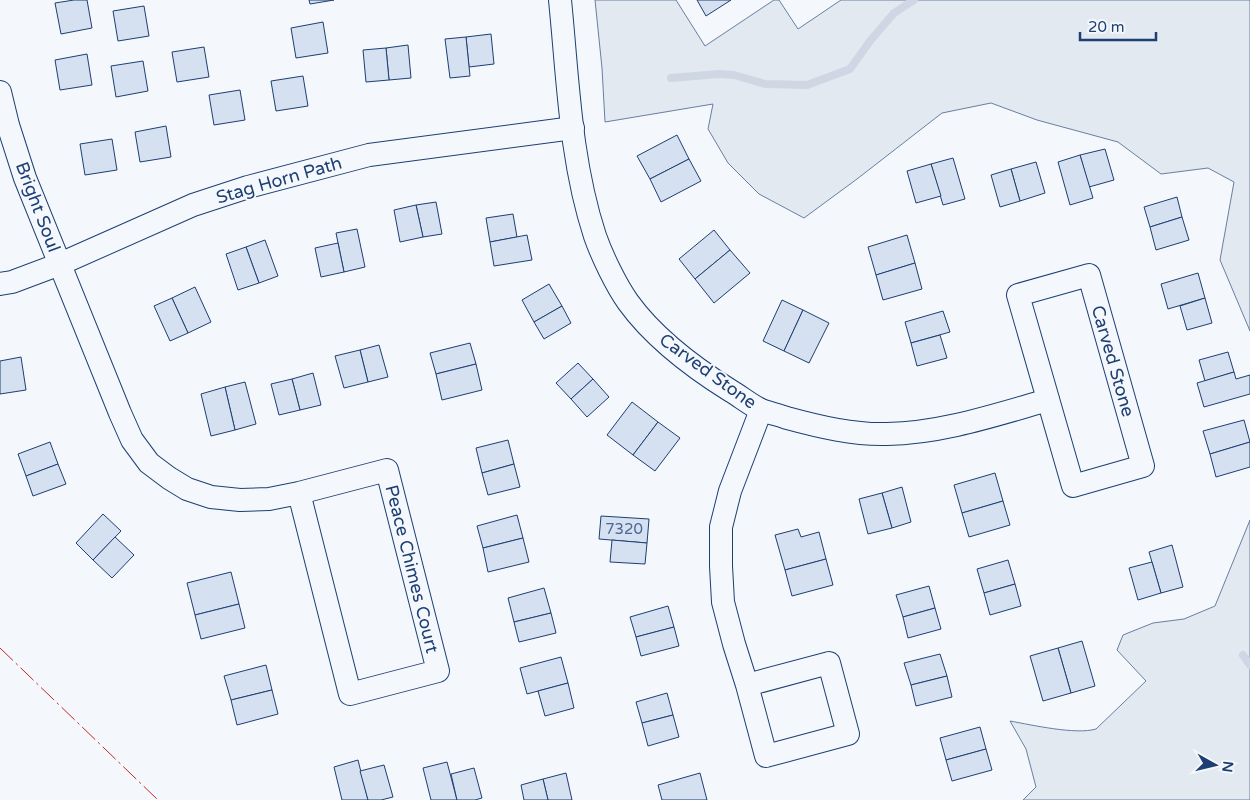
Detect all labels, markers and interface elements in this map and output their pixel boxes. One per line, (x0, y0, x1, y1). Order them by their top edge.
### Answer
scale bar (1080, 10, 1156, 42)
text: 20 m (1088, 18, 1125, 36)
street label: Stag Horn Path (214, 152, 344, 208)
street label: Bright Soul (11, 159, 65, 255)
street label: Carved Stone (1087, 303, 1139, 419)
street label: Carved Stone (655, 328, 761, 414)
street label: Peace Chimes Court (380, 483, 444, 655)
house number: 7320 (605, 520, 643, 538)
north arrow (1190, 740, 1240, 790)
text: N (1218, 760, 1237, 773)

